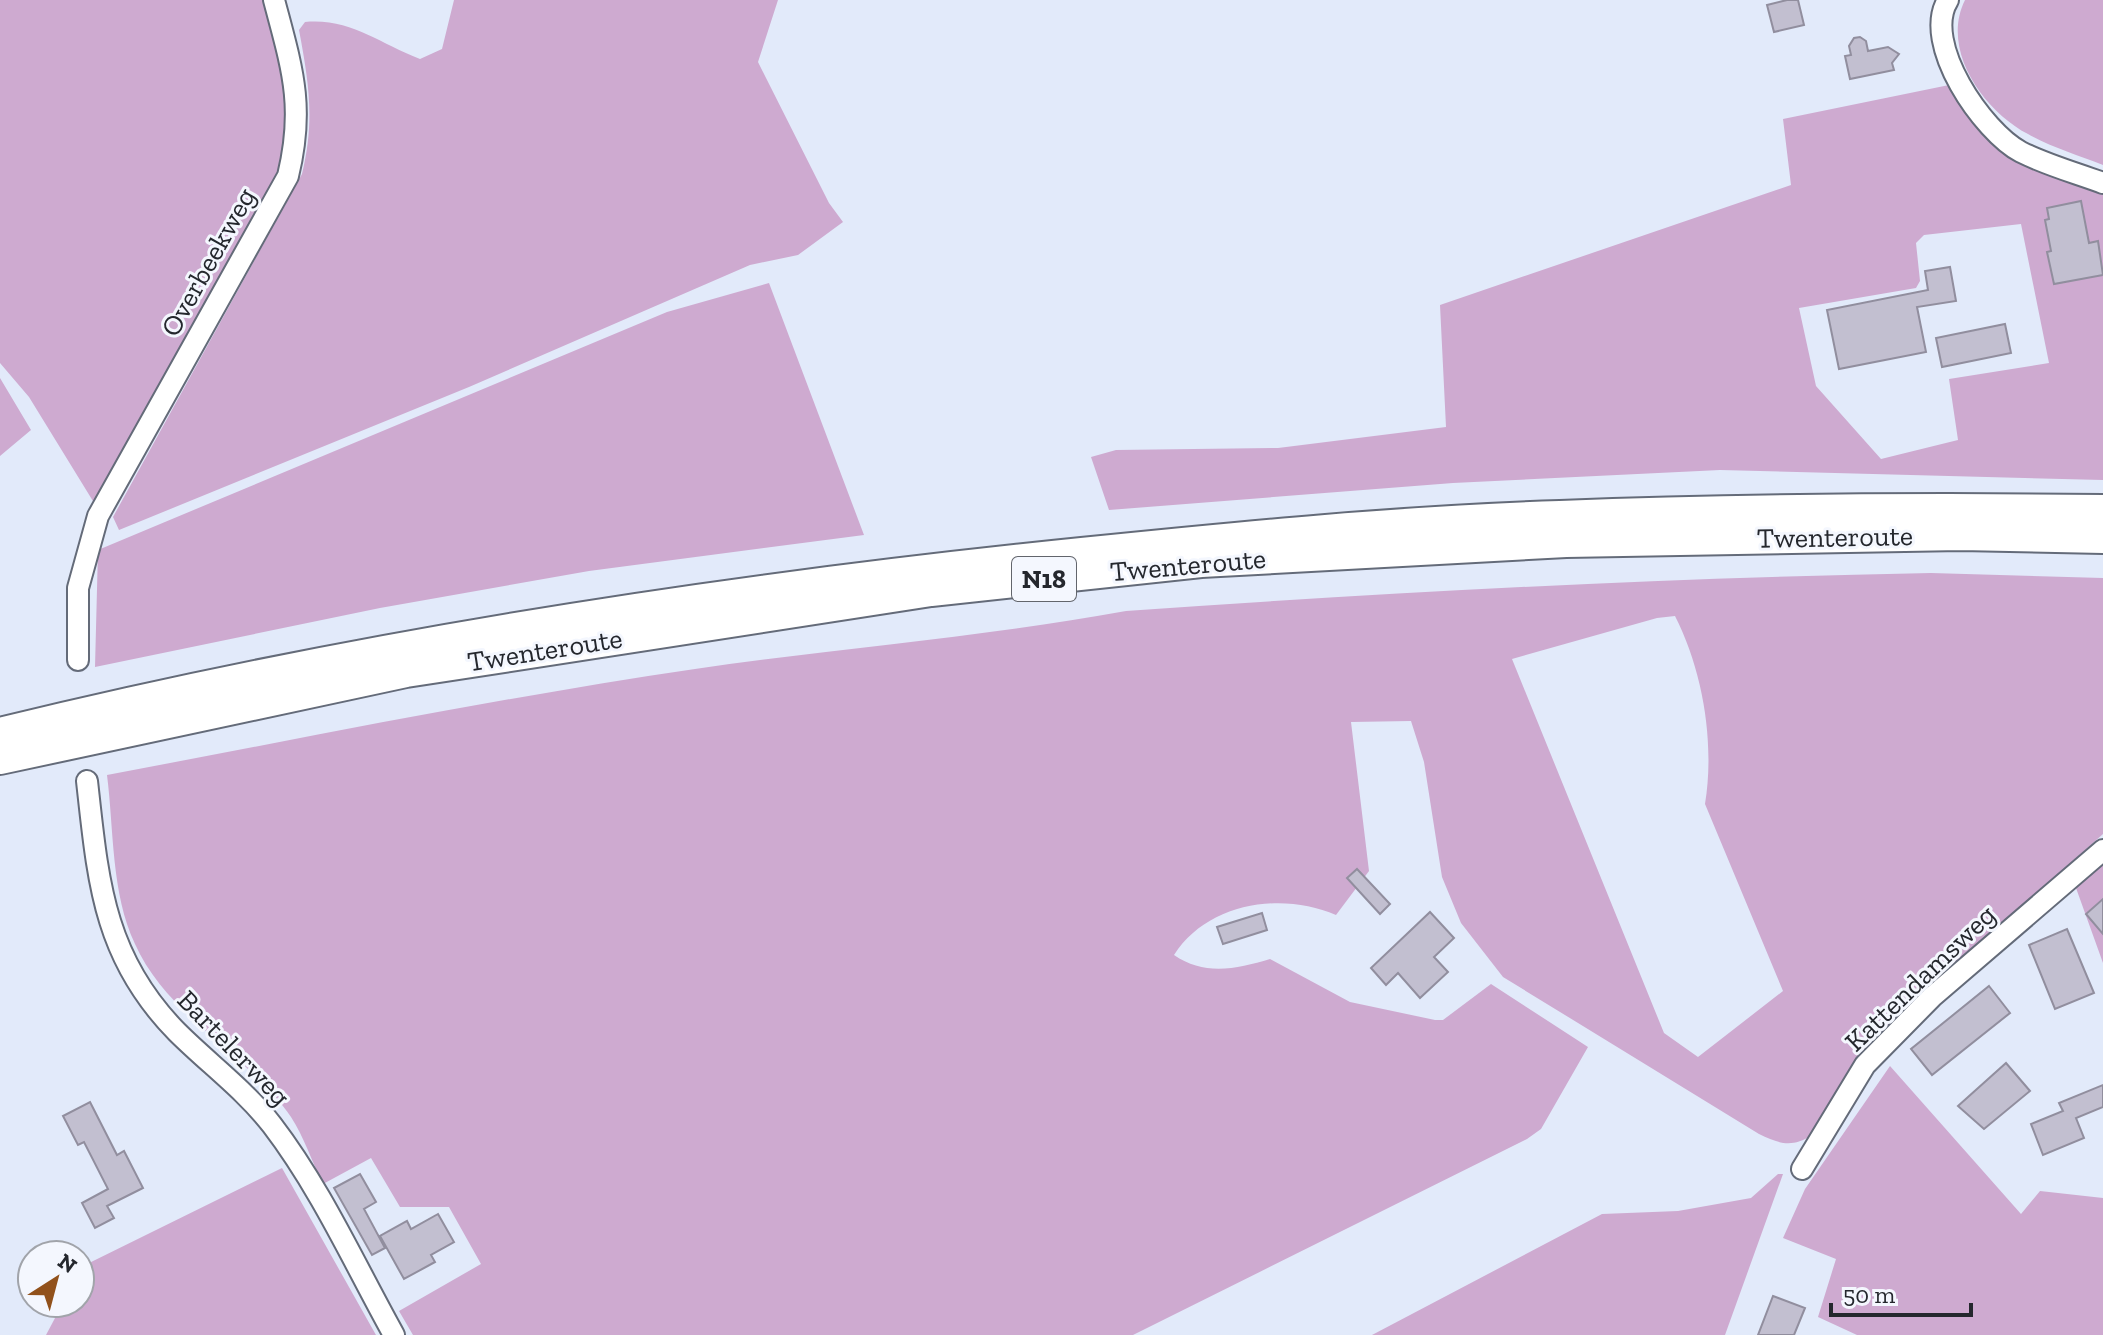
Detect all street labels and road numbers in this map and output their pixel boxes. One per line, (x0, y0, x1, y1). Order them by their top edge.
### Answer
street label: Overbeekweg (154, 182, 262, 342)
street label: Twenteroute (1757, 519, 1913, 555)
street label: Twenteroute (1109, 542, 1267, 588)
road number: N18 (1012, 557, 1076, 601)
street label: Twenteroute (465, 621, 625, 679)
street label: Kattendamsweg (1838, 898, 2002, 1058)
street label: Bartelerweg (171, 983, 297, 1113)

